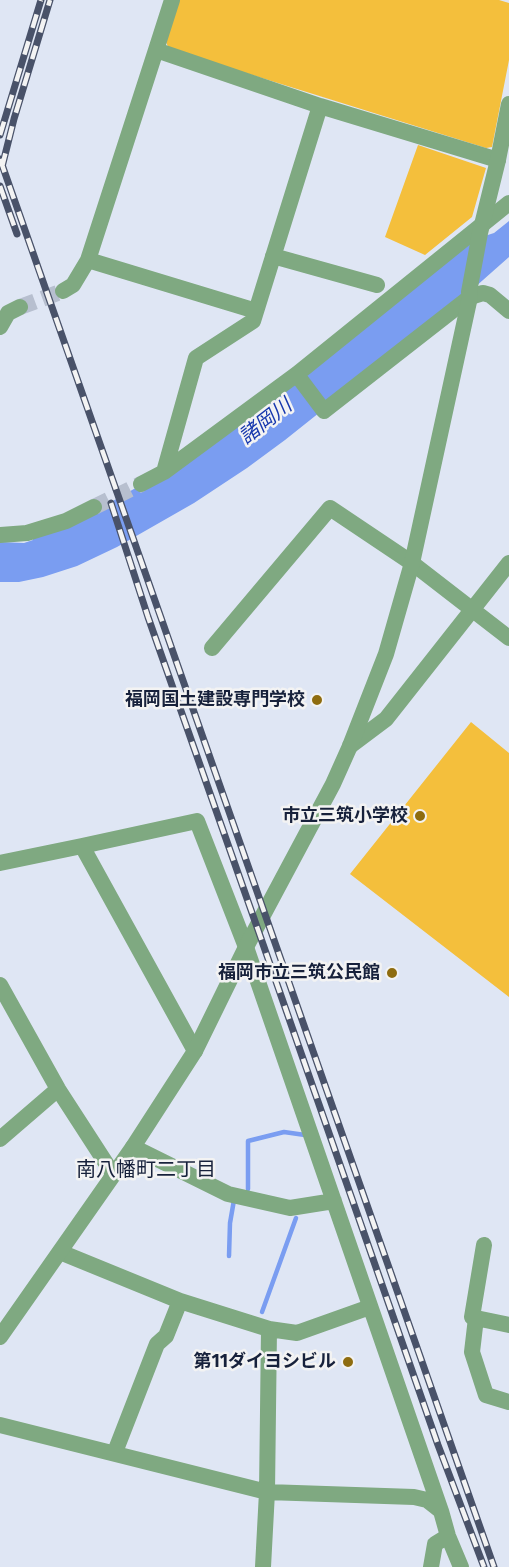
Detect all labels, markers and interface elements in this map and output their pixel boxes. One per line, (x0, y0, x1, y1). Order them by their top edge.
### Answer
water label: 諸岡川 (235, 394, 297, 450)
place label: 福岡国土建設専門学校 (125, 689, 305, 711)
marker: 福岡国土建設専門学校 (310, 693, 324, 707)
place label: 市立三筑小学校 (282, 805, 408, 827)
marker: 市立三筑小学校 (413, 809, 427, 823)
place label: 福岡市立三筑公民館 (218, 962, 380, 984)
marker: 福岡市立三筑公民館 (385, 966, 399, 980)
district label: 南八幡町二丁目 (76, 1158, 216, 1182)
place label: 第11ダイヨシビル (194, 1351, 336, 1373)
marker: 第11ダイヨシビル (341, 1355, 355, 1369)

